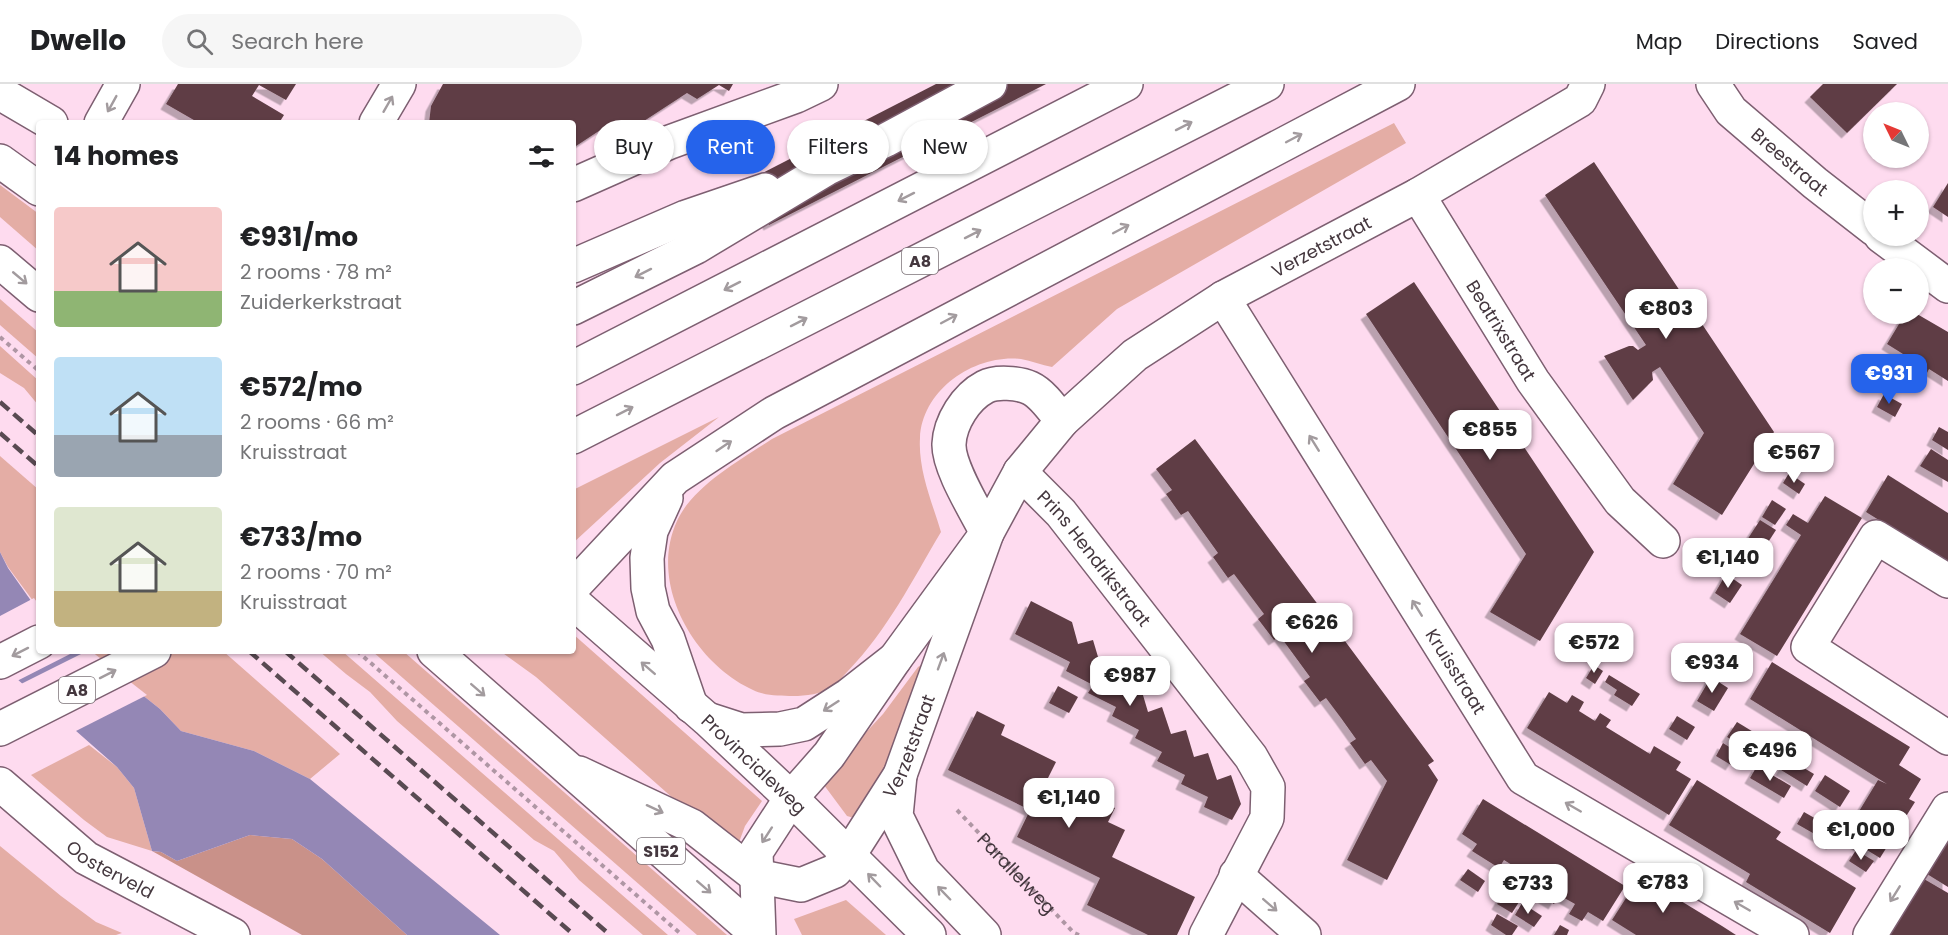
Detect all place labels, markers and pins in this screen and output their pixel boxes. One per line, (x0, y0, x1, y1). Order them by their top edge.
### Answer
pin: €803 (1630, 289, 1702, 340)
pin: €931 (1853, 354, 1925, 405)
pin: €855 (1454, 410, 1526, 461)
pin: €567 (1758, 433, 1830, 484)
pin: €1,140 (1679, 538, 1777, 589)
pin: €626 (1276, 603, 1348, 654)
pin: €572 (1558, 623, 1630, 674)
pin: €934 (1676, 643, 1748, 694)
pin: €987 (1094, 656, 1166, 707)
pin: €496 (1734, 731, 1806, 782)
pin: €1,140 (1020, 778, 1118, 829)
pin: €1,000 (1812, 810, 1910, 861)
pin: €783 (1627, 863, 1699, 914)
pin: €733 (1492, 864, 1564, 915)

